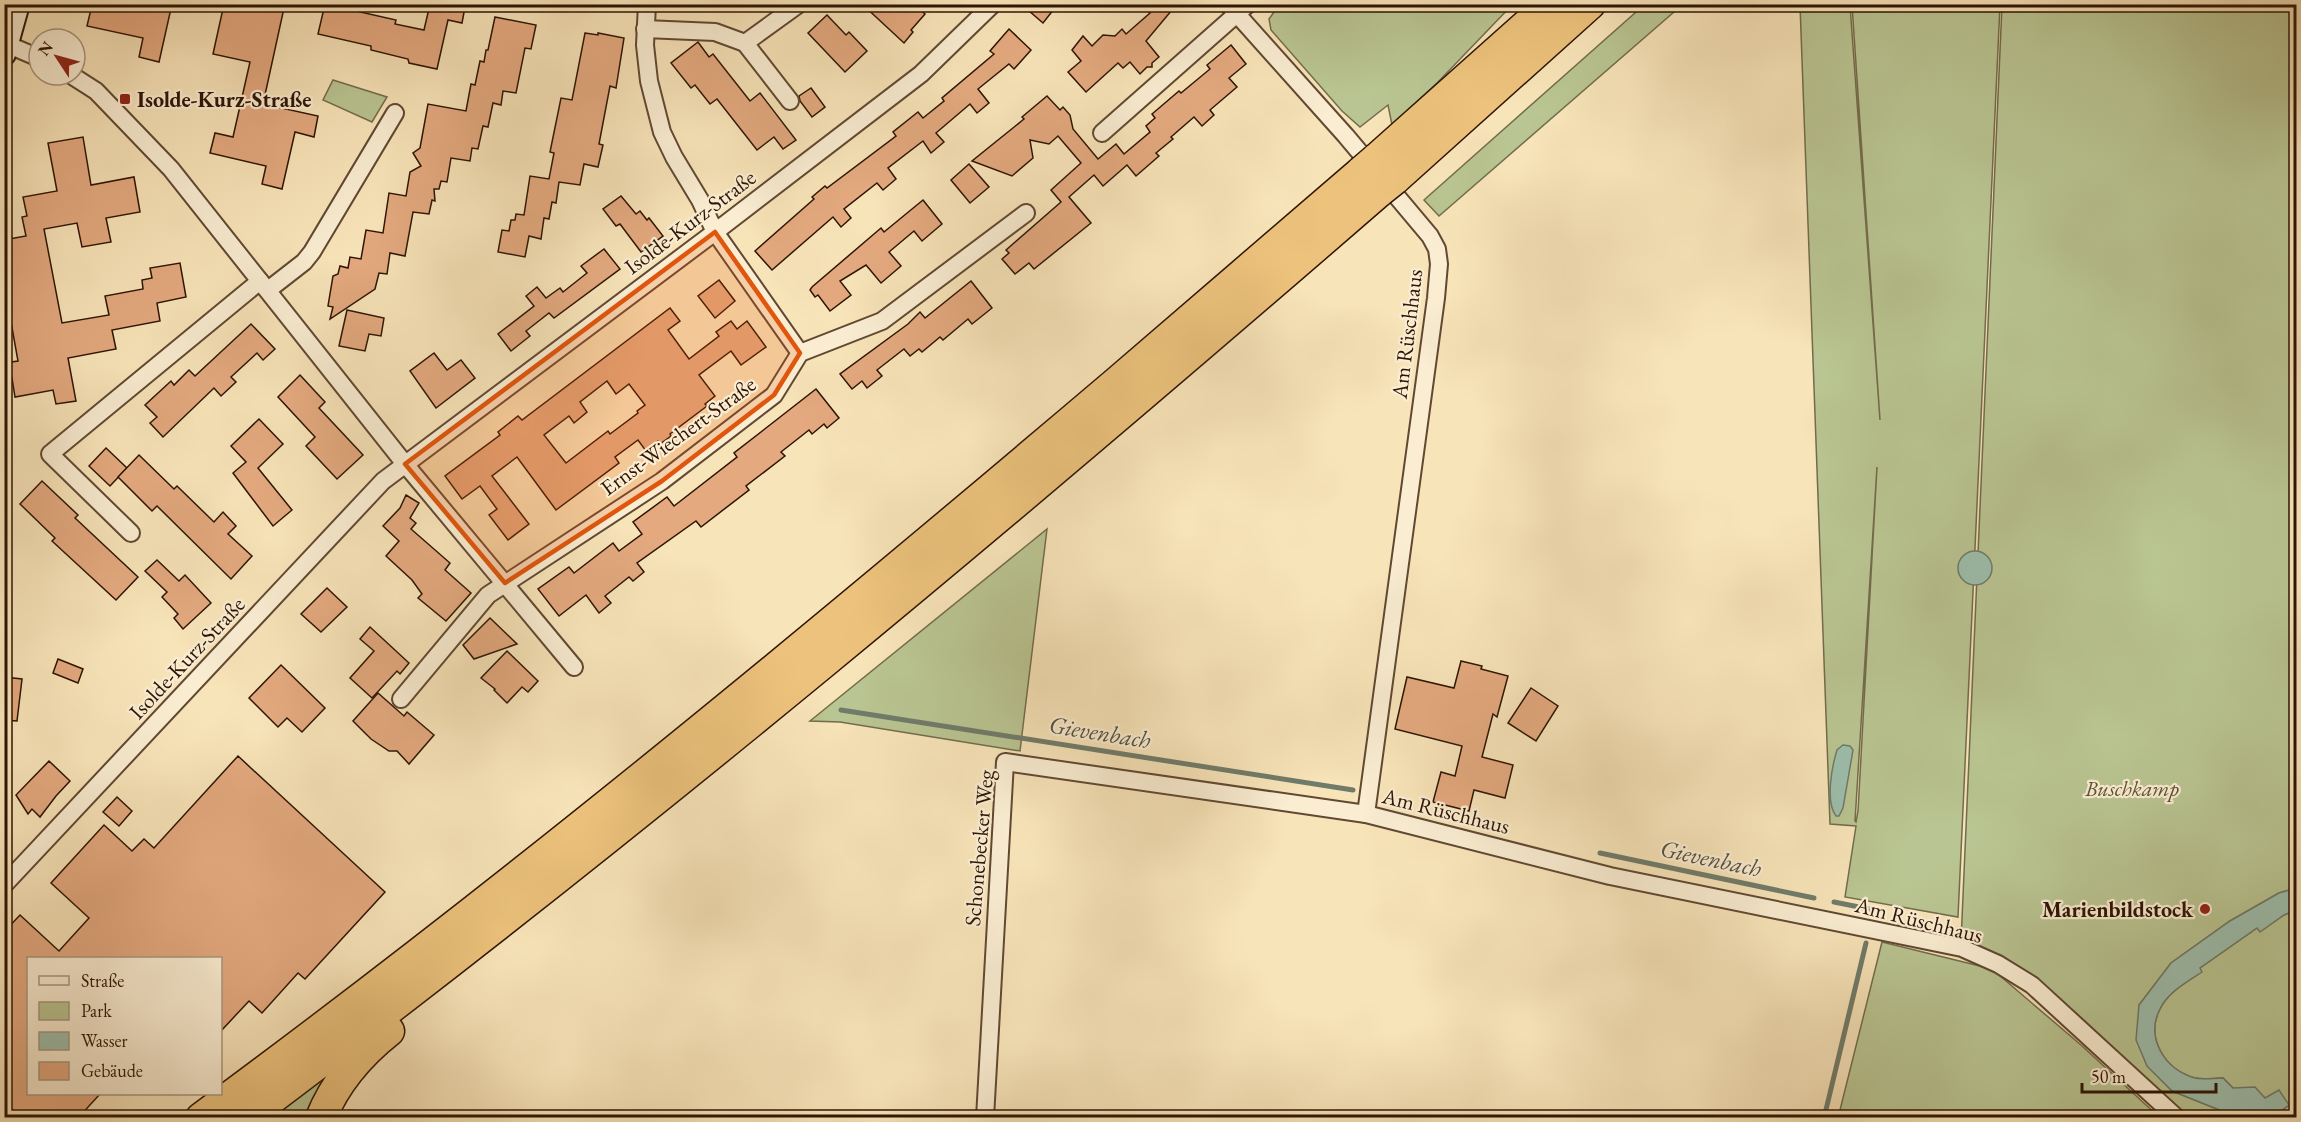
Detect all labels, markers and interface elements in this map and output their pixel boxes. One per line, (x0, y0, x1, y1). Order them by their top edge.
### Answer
north arrow (27, 27, 87, 87)
text: N (33, 37, 58, 60)
place label: Isolde-Kurz-Straße (137, 85, 311, 114)
marker: Isolde-Kurz-Straße (118, 92, 132, 106)
street label: Isolde-Kurz-Straße (618, 163, 762, 281)
street label: Am Rüschhaus (1385, 268, 1429, 401)
street label: Ernst-Wiechert-Straße (594, 370, 762, 502)
street label: Isolde-Kurz-Straße (123, 590, 252, 725)
water label: Gievenbach (1047, 709, 1153, 755)
street label: Schonebecker Weg (958, 768, 1000, 927)
park label: Buschkamp (2084, 774, 2179, 803)
street label: Am Rüschhaus (1378, 781, 1513, 841)
water label: Gievenbach (1658, 832, 1765, 884)
street label: Am Rüschhaus (1851, 890, 1986, 950)
place label: Marienbildstock (2042, 895, 2194, 924)
marker: Marienbildstock (2198, 902, 2212, 916)
legend (27, 957, 222, 1095)
text: Straße (81, 969, 124, 992)
text: Park (81, 999, 112, 1022)
text: Wasser (81, 1029, 128, 1052)
scale bar (2082, 1056, 2216, 1094)
text: Gebäude (81, 1059, 143, 1082)
text: 50 m (2091, 1065, 2126, 1088)

